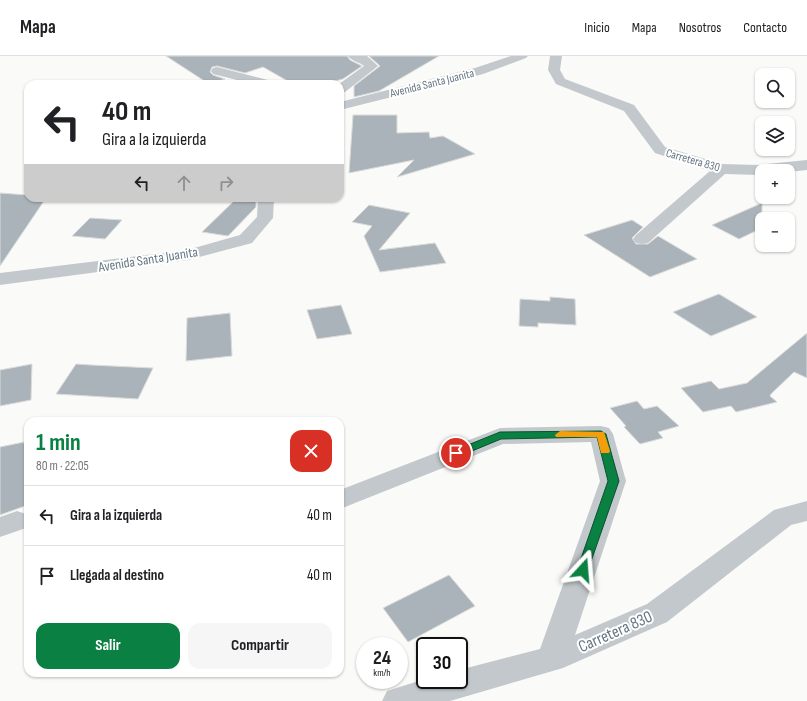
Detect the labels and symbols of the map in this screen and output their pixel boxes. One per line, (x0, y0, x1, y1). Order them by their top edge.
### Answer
street label: Avenida Santa Juanita (388, 66, 476, 101)
street label: Carretera 830 (664, 146, 722, 175)
street label: Avenida Santa Juanita (96, 243, 199, 276)
pin (439, 436, 473, 470)
position arrow (562, 549, 604, 591)
street label: Carretera 830 (575, 607, 655, 657)
speed limit sign: 30 (416, 637, 468, 689)

